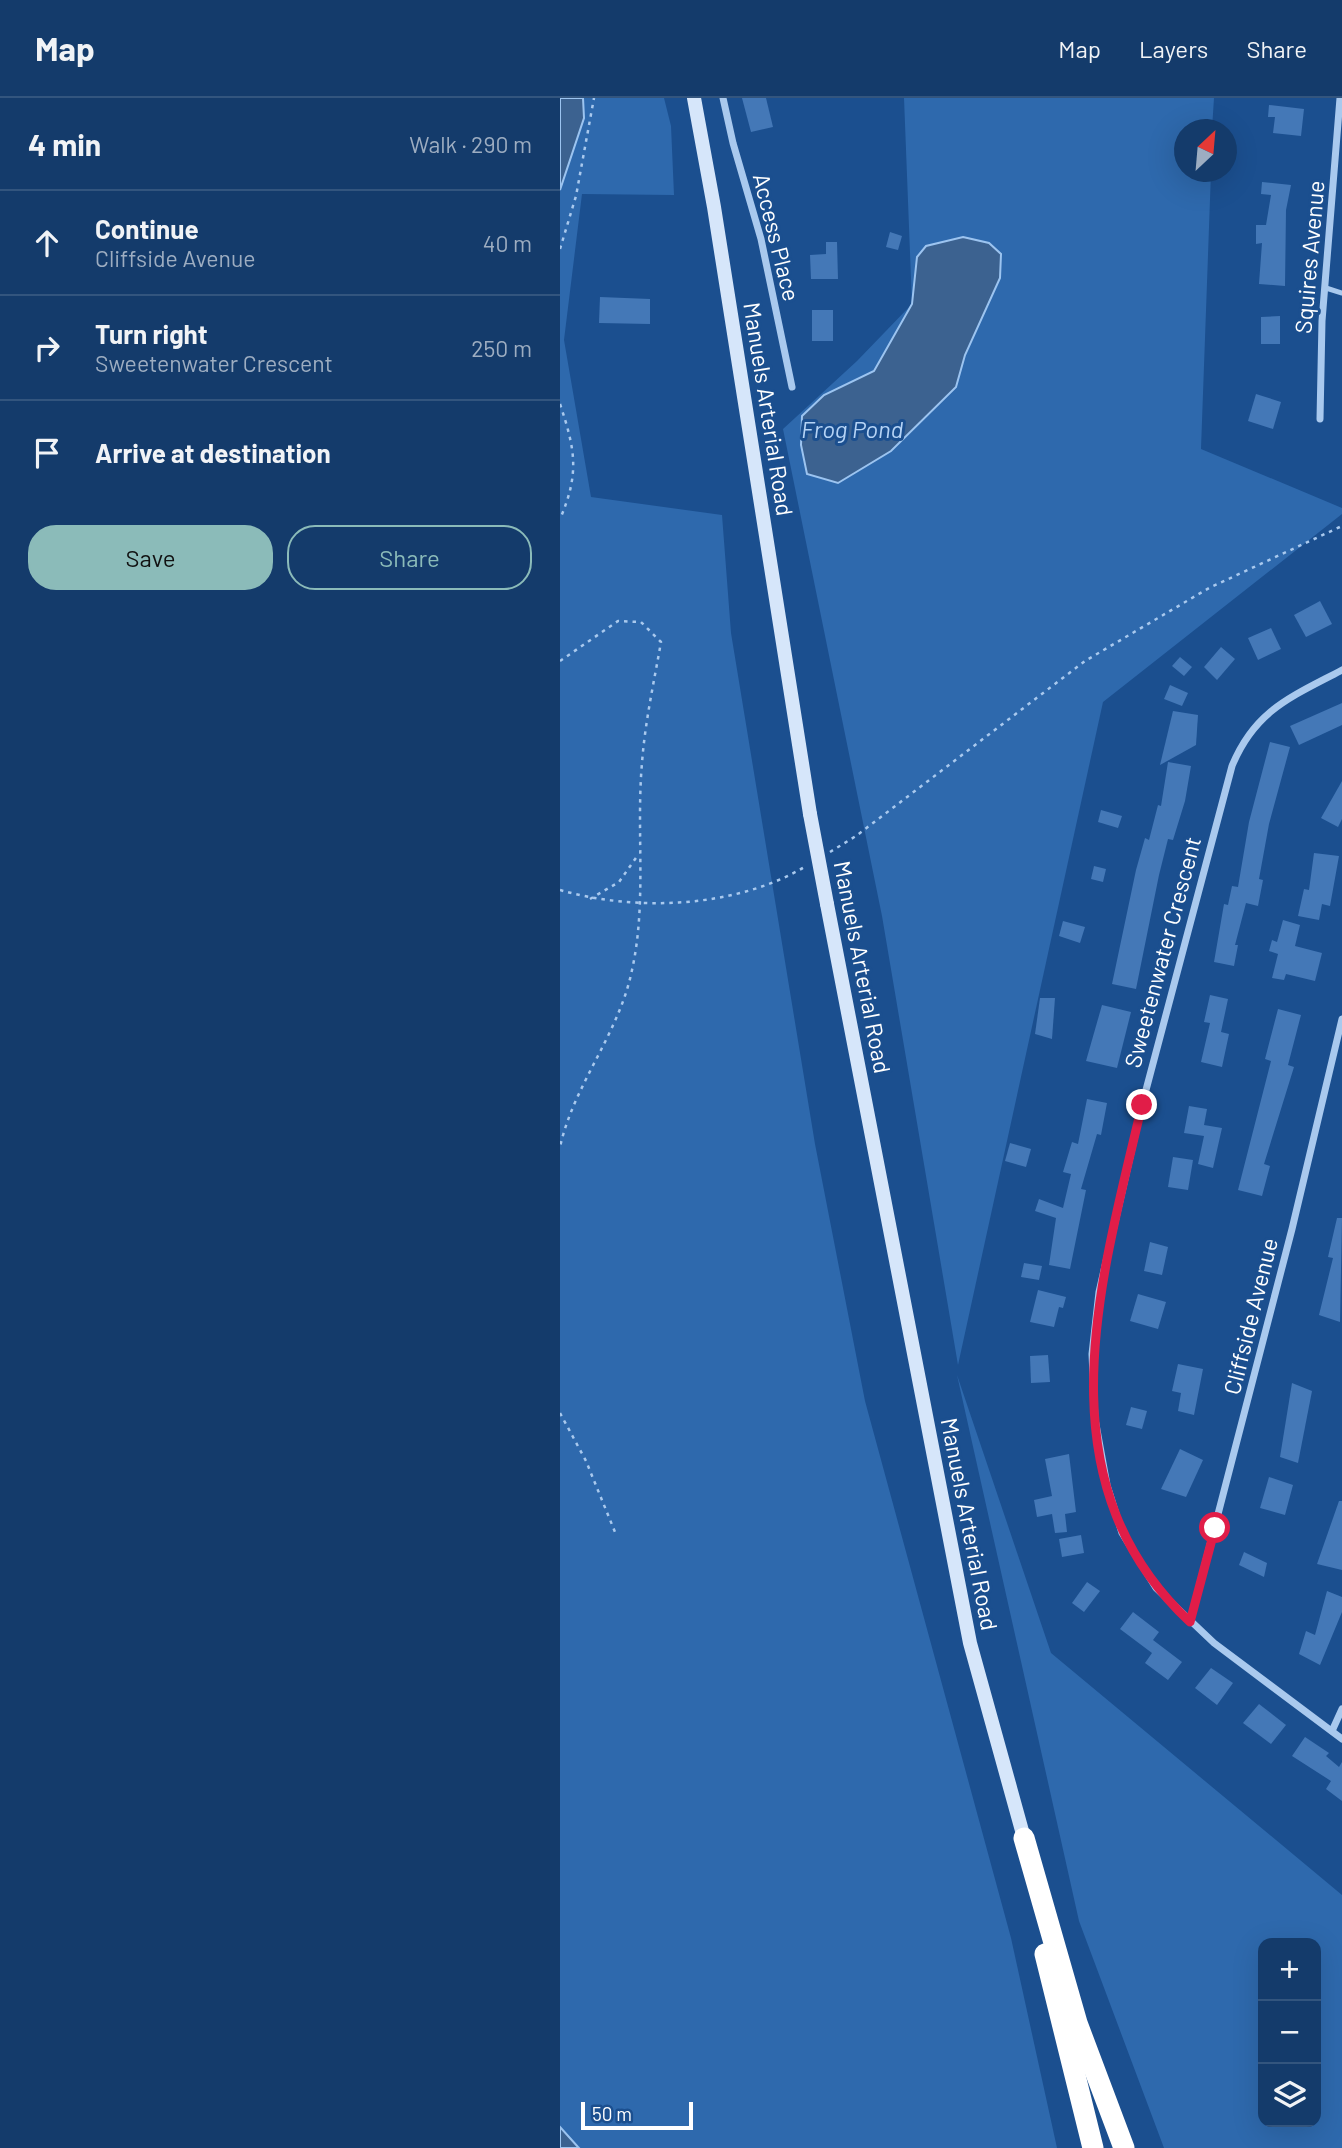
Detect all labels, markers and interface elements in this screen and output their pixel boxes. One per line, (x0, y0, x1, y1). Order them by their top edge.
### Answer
text: Map (35, 28, 95, 68)
text: Map (1058, 34, 1101, 63)
text: Layers (1139, 34, 1208, 63)
text: Share (1246, 34, 1307, 63)
north arrow (1174, 119, 1237, 182)
text: 4 min (28, 126, 101, 162)
text: Walk · 290 m (409, 130, 532, 158)
street label: Access Place (748, 170, 806, 304)
street label: Squires Avenue (1288, 179, 1330, 335)
text: Continue (95, 213, 199, 244)
icon: ahead (28, 224, 66, 262)
text: 40 m (483, 229, 532, 257)
text: Cliffside Avenue (95, 244, 256, 272)
street label: Manuels Arterial Road (738, 300, 800, 518)
text: Turn right (95, 318, 208, 349)
icon: right (28, 329, 66, 367)
text: 250 m (471, 334, 532, 362)
text: Sweetenwater Crescent (95, 349, 333, 377)
water label: Frog Pond (801, 414, 903, 443)
icon: arrive (28, 434, 66, 472)
text: Arrive at destination (95, 437, 331, 468)
button: Save (28, 525, 273, 590)
button: Share (287, 525, 532, 590)
street label: Sweetenwater Crescent (1118, 833, 1206, 1071)
street label: Manuels Arterial Road (829, 858, 897, 1076)
route end (1126, 1089, 1157, 1120)
street label: Cliffside Avenue (1217, 1235, 1283, 1397)
street label: Manuels Arterial Road (936, 1415, 1004, 1633)
route start (1199, 1512, 1230, 1543)
map controls (1258, 1938, 1321, 2127)
button: + (1258, 1938, 1321, 2001)
button: − (1258, 2001, 1321, 2064)
button: layers (1258, 2064, 1321, 2127)
scale bar (581, 2099, 693, 2131)
text: 50 m (592, 2102, 632, 2125)

